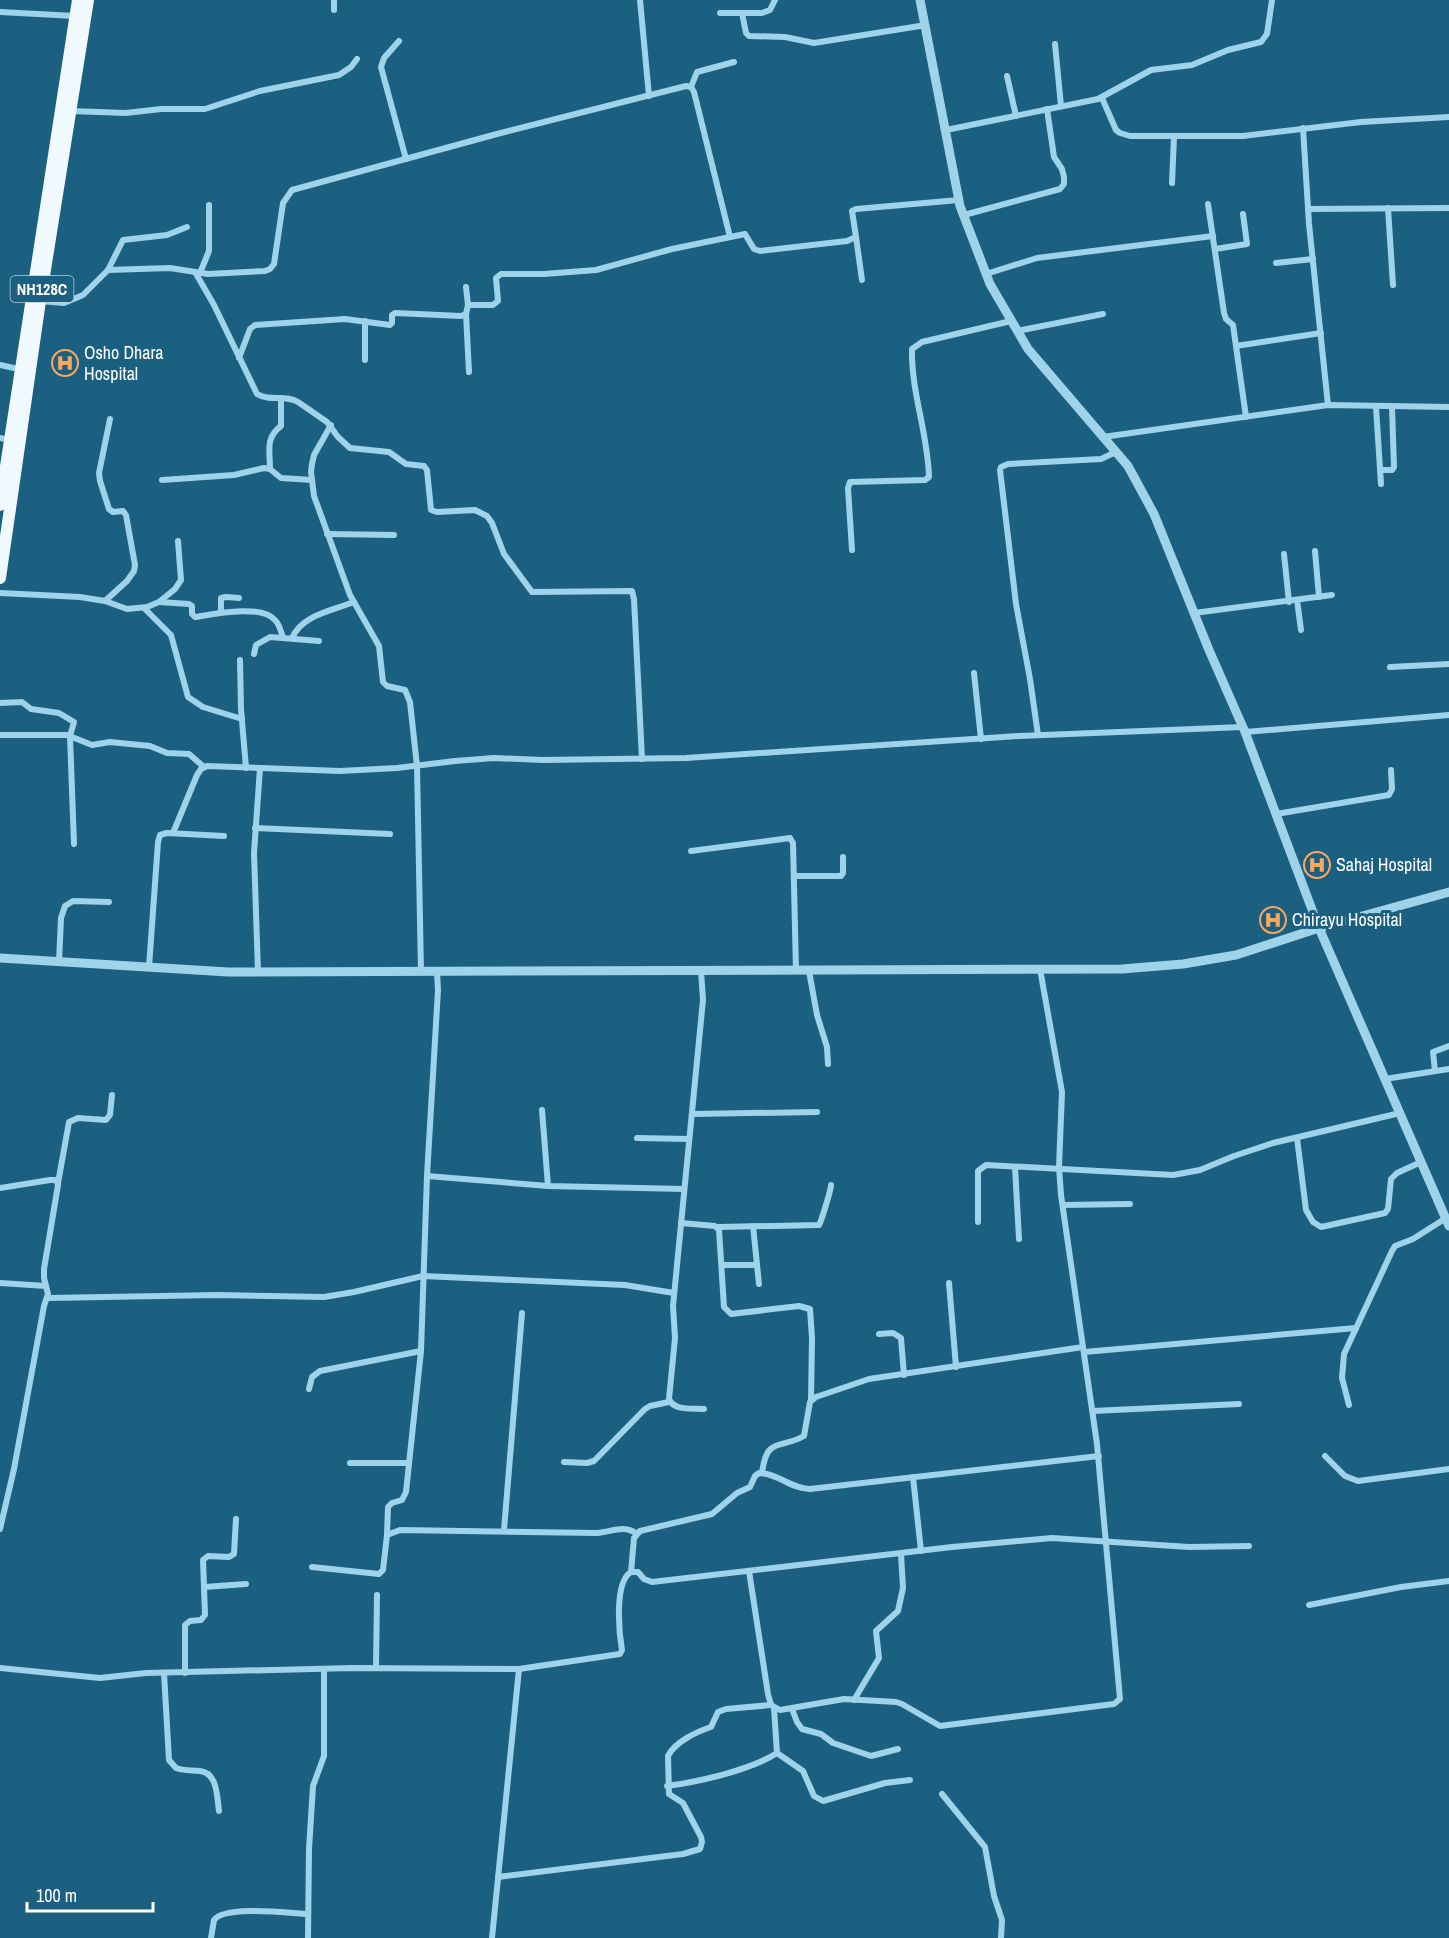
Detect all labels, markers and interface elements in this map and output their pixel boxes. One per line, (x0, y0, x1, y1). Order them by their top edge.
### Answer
road number: NH128C (10, 276, 74, 302)
place label: Osho Dhara Hospital (84, 340, 164, 386)
hospital icon: Osho Dhara Hospital (50, 348, 80, 378)
hospital icon: Sahaj Hospital (1302, 850, 1332, 880)
place label: Sahaj Hospital (1336, 852, 1432, 877)
hospital icon: Chirayu Hospital (1258, 905, 1288, 935)
place label: Chirayu Hospital (1292, 907, 1402, 932)
scale bar (27, 1875, 153, 1913)
text: 100 m (36, 1883, 77, 1908)

